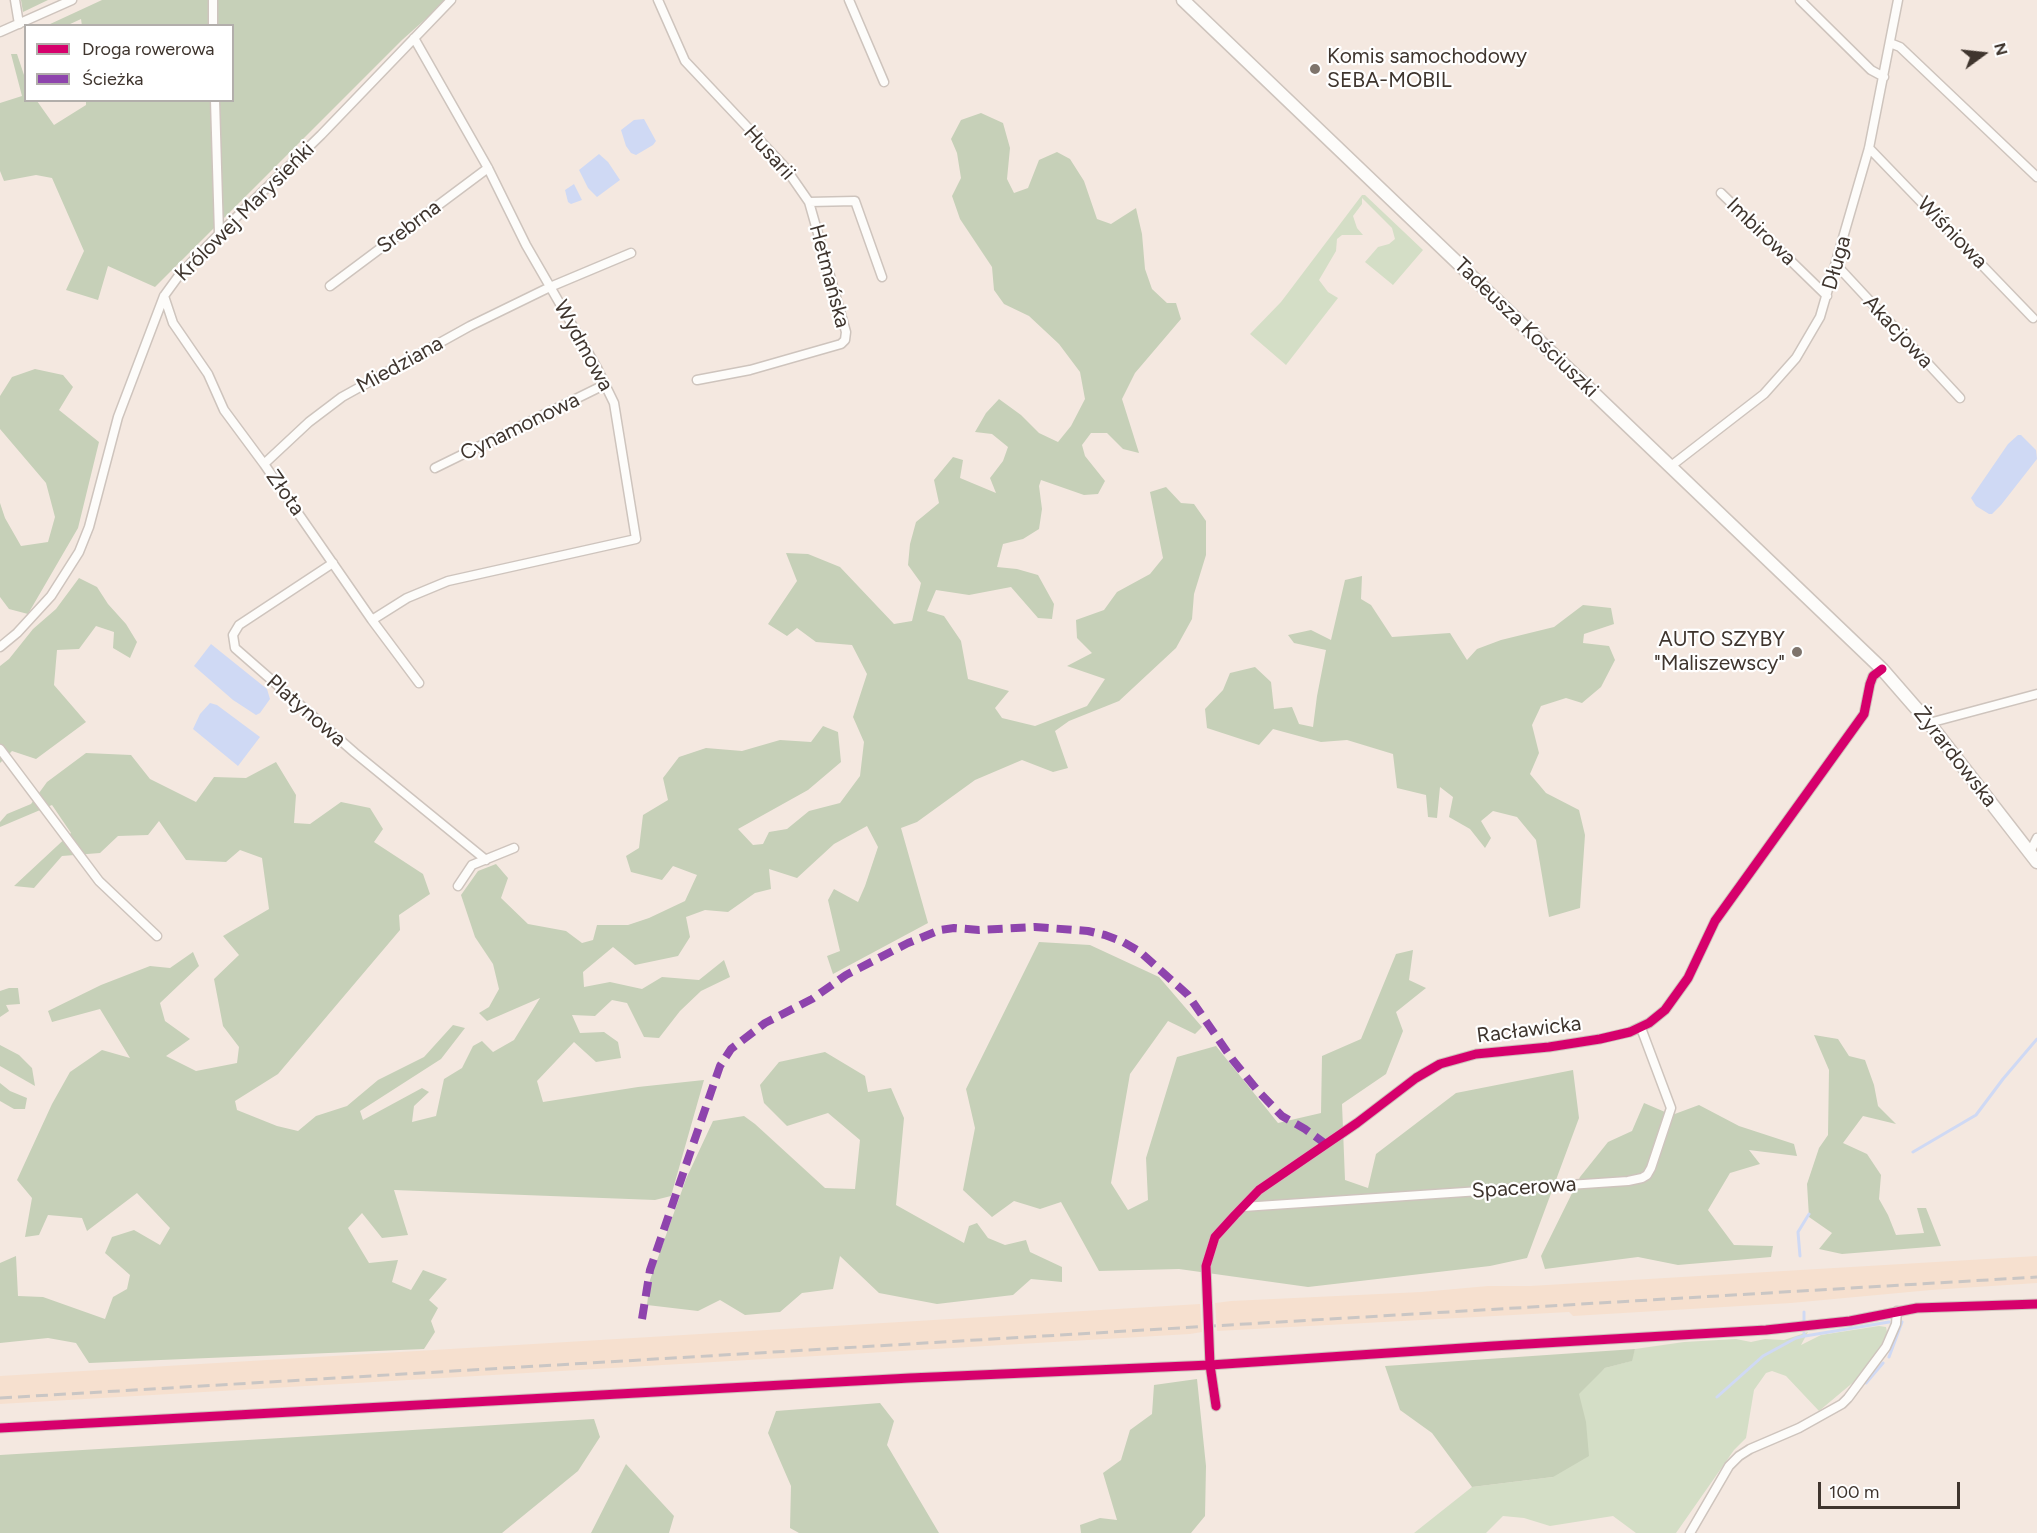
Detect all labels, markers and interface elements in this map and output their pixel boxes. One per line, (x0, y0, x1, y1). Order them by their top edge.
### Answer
legend (24, 24, 234, 102)
north arrow (1953, 24, 2013, 84)
text: Droga rowerowa (82, 38, 214, 60)
text: N (1990, 41, 2012, 58)
place label: Komis samochodowy SEBA-MOBIL (1327, 44, 1527, 94)
marker: Komis samochodowy SEBA-MOBIL (1308, 62, 1322, 76)
text: Ścieżka (82, 68, 143, 90)
street label: Husarii (738, 120, 800, 186)
street label: Królowej Marysieńki (170, 137, 320, 287)
street label: Wiśniowa (1912, 192, 1992, 274)
street label: Imbirowa (1721, 193, 1801, 271)
street label: Srebrna (372, 195, 446, 259)
street label: Hetmańska (803, 222, 855, 330)
street label: Długa (1817, 233, 1857, 293)
street label: Tadeusza Kościuszki (1449, 253, 1603, 403)
street label: Akacjowa (1858, 290, 1938, 374)
street label: Wydmowa (548, 296, 618, 396)
street label: Miedziana (352, 331, 448, 399)
street label: Cynamonowa (456, 387, 584, 467)
street label: Złota (260, 465, 310, 521)
place label: AUTO SZYBY "Maliszewscy" (1654, 627, 1785, 677)
marker: AUTO SZYBY "Maliszewscy" (1790, 645, 1804, 659)
street label: Platynowa (261, 670, 351, 752)
street label: Żyrardowska (1908, 702, 2002, 812)
street label: Racławicka (1475, 1011, 1583, 1049)
street label: Spacerowa (1471, 1172, 1577, 1204)
scale bar (1821, 1470, 1964, 1508)
text: 100 m (1829, 1481, 1879, 1503)

